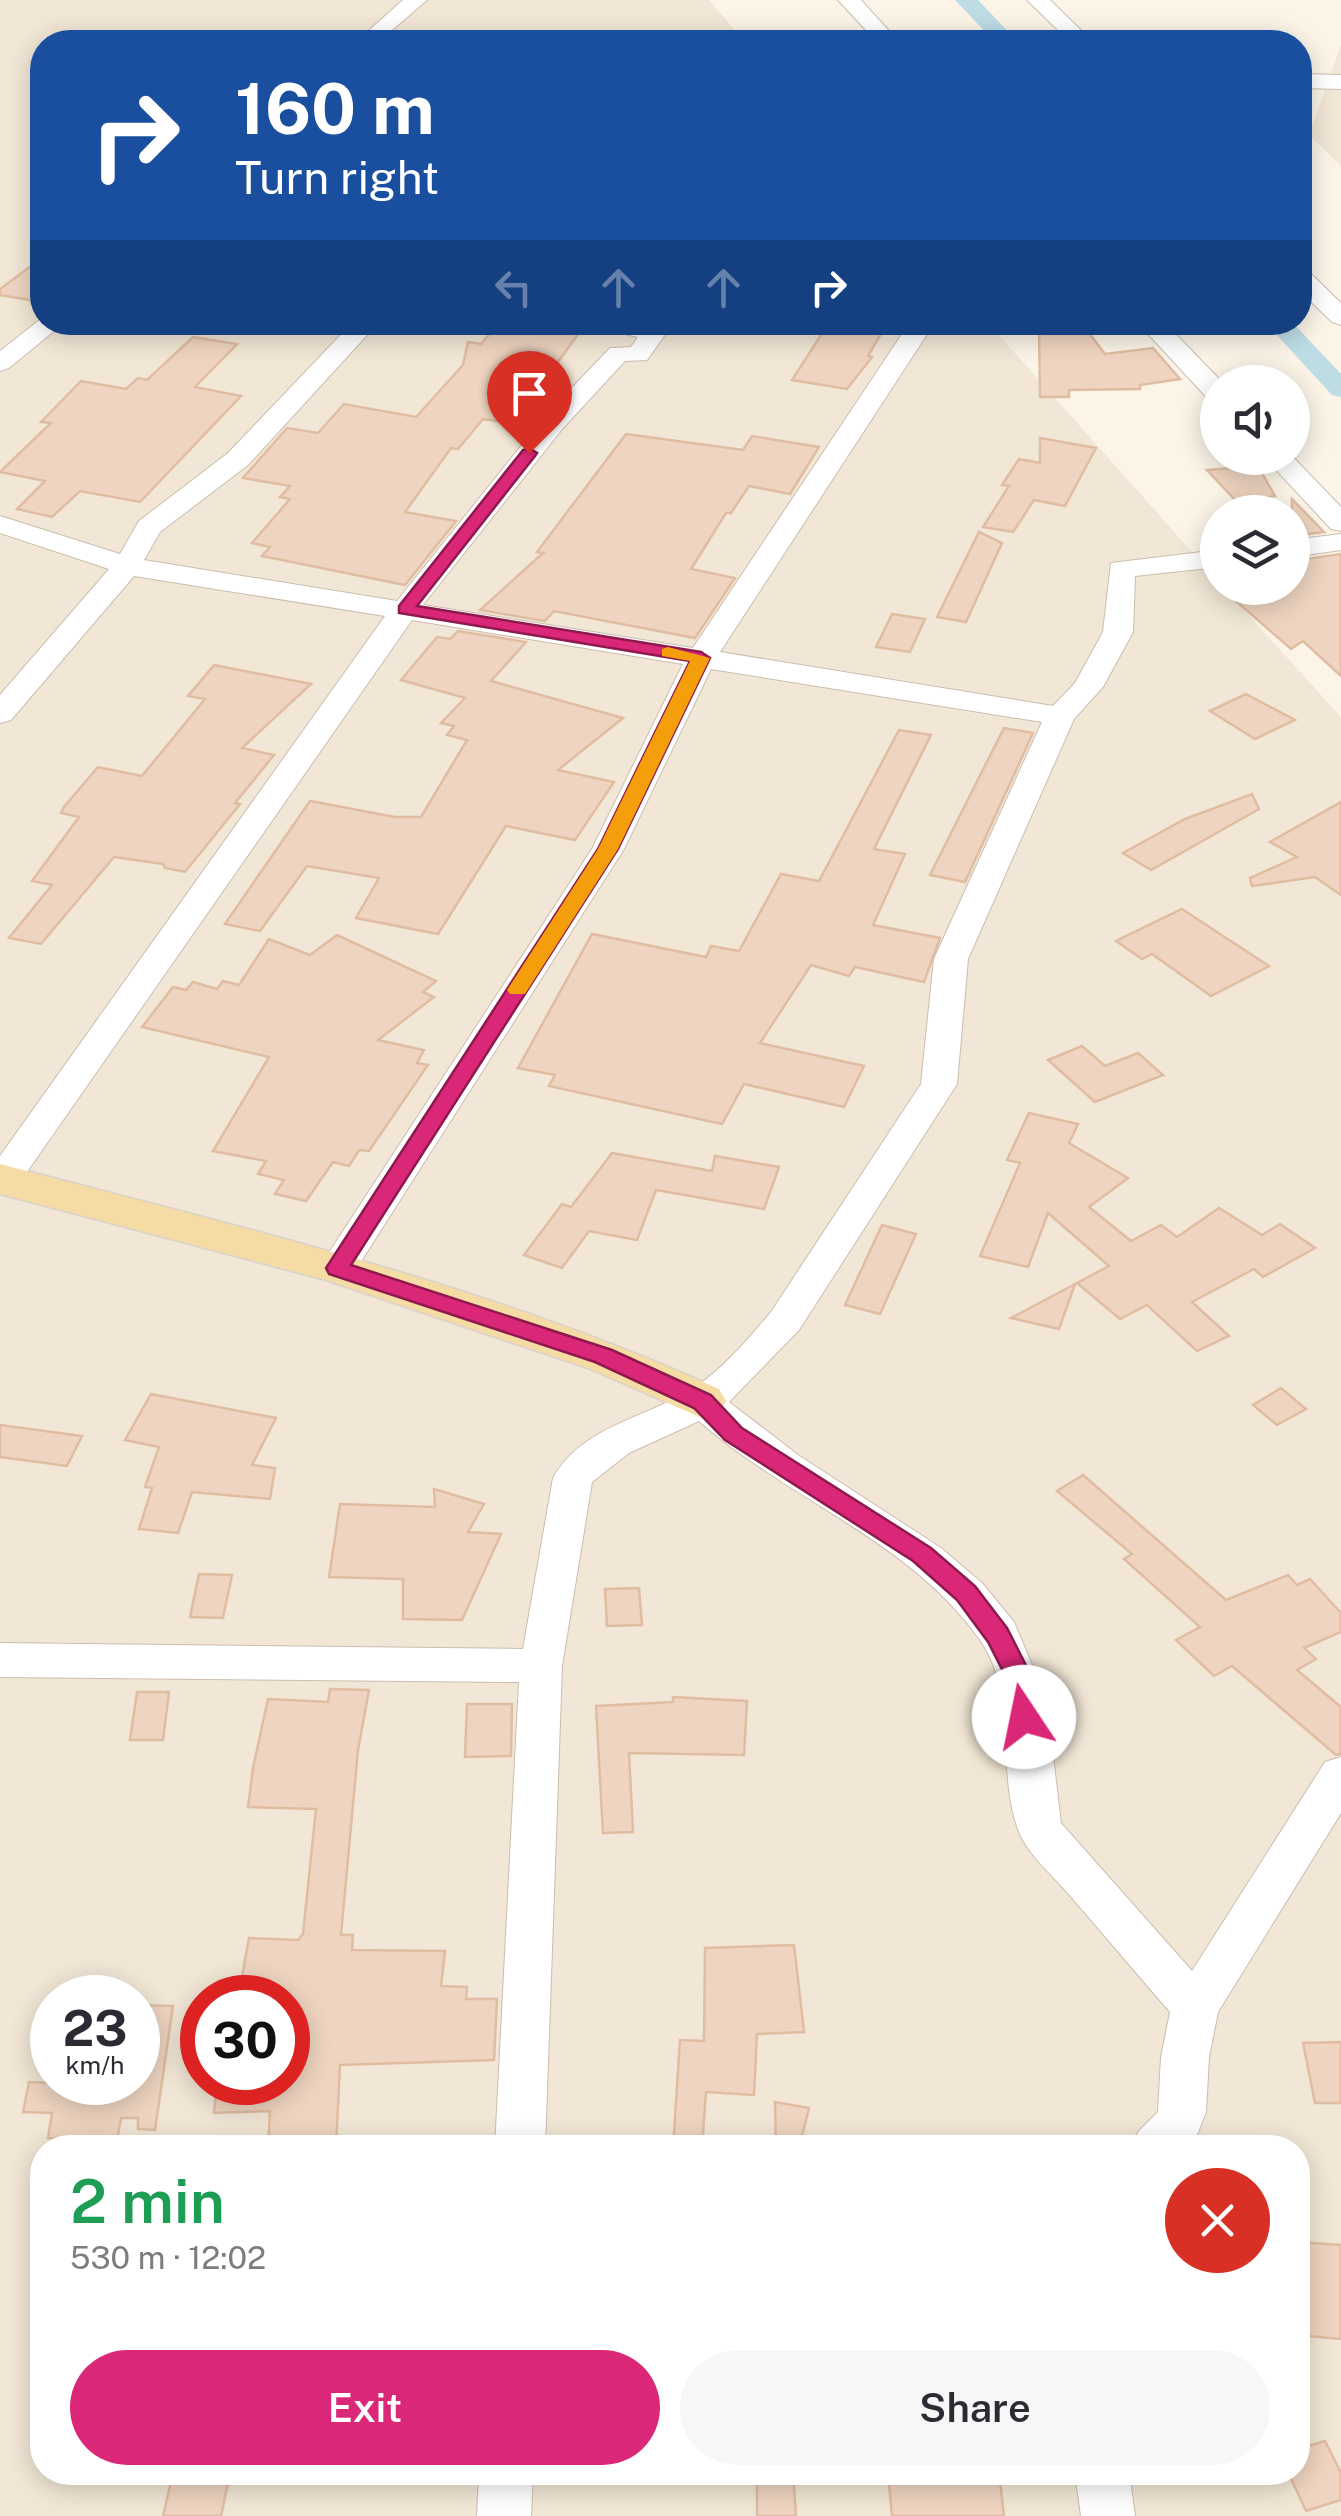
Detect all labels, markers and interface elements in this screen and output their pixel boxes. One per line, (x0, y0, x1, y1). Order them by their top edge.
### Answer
text: 160 m (235, 67, 435, 150)
icon: right (70, 70, 200, 200)
text: Turn right (235, 151, 439, 204)
icon: left (486, 260, 541, 315)
icon: ahead (591, 260, 646, 315)
icon: ahead (696, 260, 751, 315)
icon: right (801, 260, 856, 315)
pin (487, 351, 572, 454)
map controls (1200, 365, 1310, 605)
button: sound (1200, 365, 1310, 475)
icon: arrive (502, 366, 557, 421)
button: layers (1200, 495, 1310, 605)
position arrow (972, 1665, 1076, 1769)
speed limit sign: 30 (180, 1975, 310, 2105)
text: 23 (62, 1998, 128, 2057)
text: km/h (66, 2050, 124, 2080)
text: 2 min (70, 2166, 225, 2237)
button: close (1165, 2168, 1270, 2273)
text: 530 m · 12:02 (70, 2239, 266, 2276)
button: Exit (70, 2350, 660, 2465)
button: Share (680, 2350, 1270, 2465)

